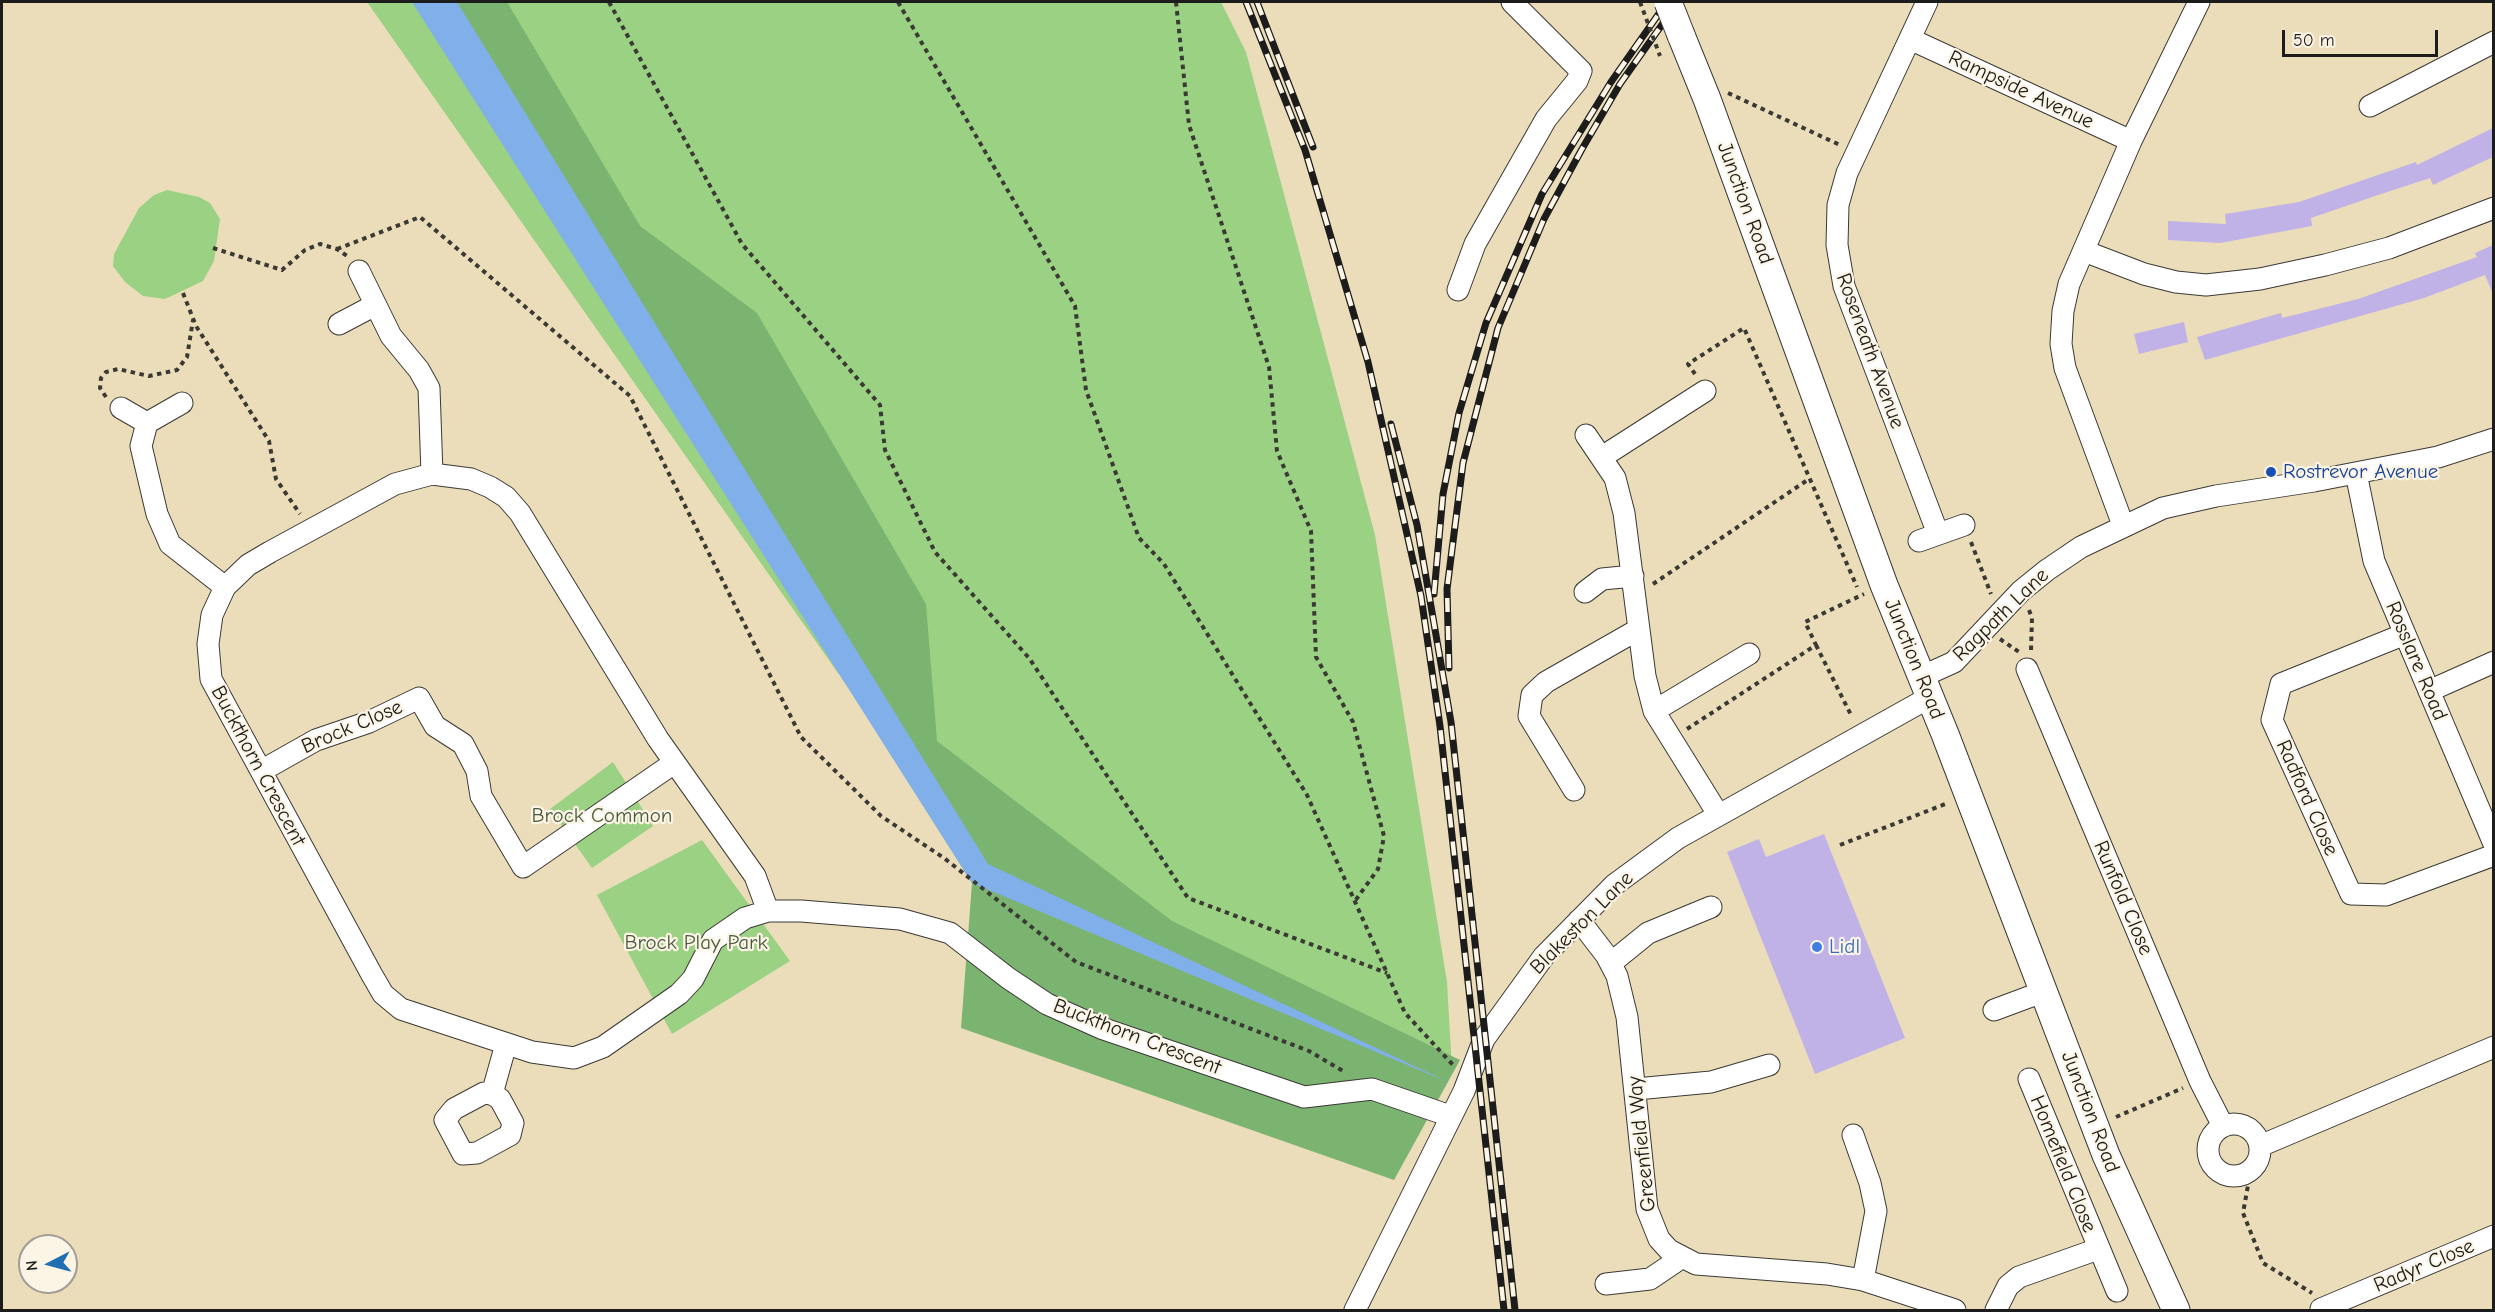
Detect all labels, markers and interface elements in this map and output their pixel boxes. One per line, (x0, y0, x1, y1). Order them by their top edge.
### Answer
scale bar (2285, 18, 2441, 56)
text: 50 m (2293, 30, 2335, 51)
street label: Rampside Avenue (1944, 45, 2098, 135)
street label: Junction Road (1711, 139, 1779, 267)
street label: Roseneath Avenue (1830, 270, 1910, 432)
place label: Rostrevor Avenue (2283, 459, 2438, 485)
marker: Rostrevor Avenue (2264, 465, 2278, 479)
street label: Ragpath Lane (1948, 563, 2054, 667)
street label: Junction Road (1878, 595, 1950, 723)
street label: Rosslare Road (2380, 598, 2452, 724)
street label: Buckthorn Crescent (205, 682, 311, 850)
street label: Brock Close (298, 694, 406, 760)
street label: Radford Close (2270, 736, 2344, 860)
park label: Brock Common (532, 803, 672, 829)
street label: Runfold Close (2088, 837, 2158, 959)
street label: Blakeston Lane (1525, 866, 1639, 980)
park label: Brock Play Park (624, 930, 768, 956)
place label: Lidl (1829, 934, 1860, 960)
marker: Lidl (1810, 940, 1824, 954)
street label: Buckthorn Crescent (1050, 993, 1224, 1081)
street label: Junction Road (2055, 1048, 2125, 1176)
street label: Greenfield Way (1622, 1075, 1662, 1213)
street label: Homefield Close (2024, 1092, 2102, 1236)
north arrow (18, 1234, 78, 1294)
street label: Radyr Close (2370, 1234, 2478, 1298)
text: N (23, 1260, 42, 1272)

